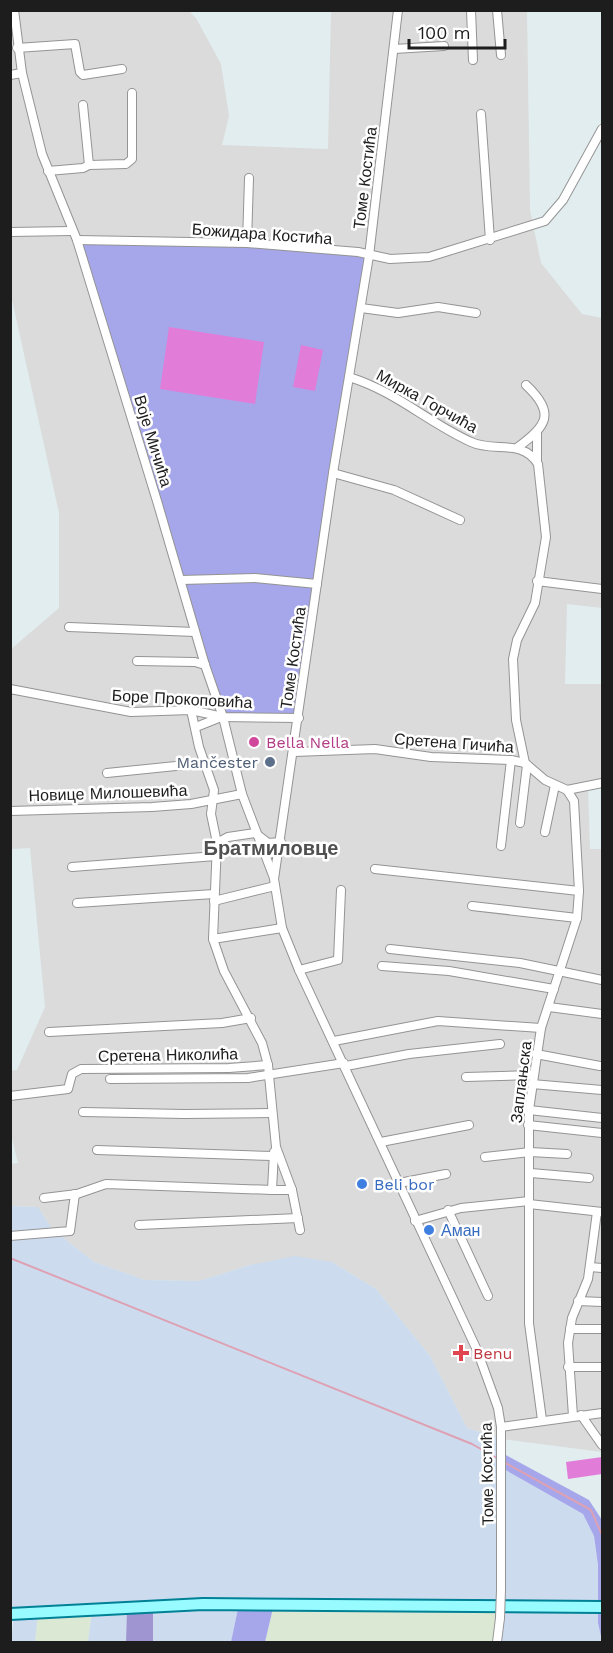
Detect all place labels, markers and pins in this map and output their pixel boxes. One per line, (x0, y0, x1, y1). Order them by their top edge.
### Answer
place label: Bella Nella (266, 733, 349, 752)
marker: Bella Nella (247, 735, 261, 749)
place label: Mančester (176, 753, 258, 772)
marker: Mančester (263, 755, 277, 769)
place label: Beli bor (374, 1175, 435, 1194)
marker: Beli bor (355, 1177, 369, 1191)
place label: Аман (441, 1221, 480, 1240)
marker: Аман (422, 1223, 436, 1237)
place label: Benu (473, 1344, 512, 1363)
marker: Benu (454, 1346, 468, 1360)

